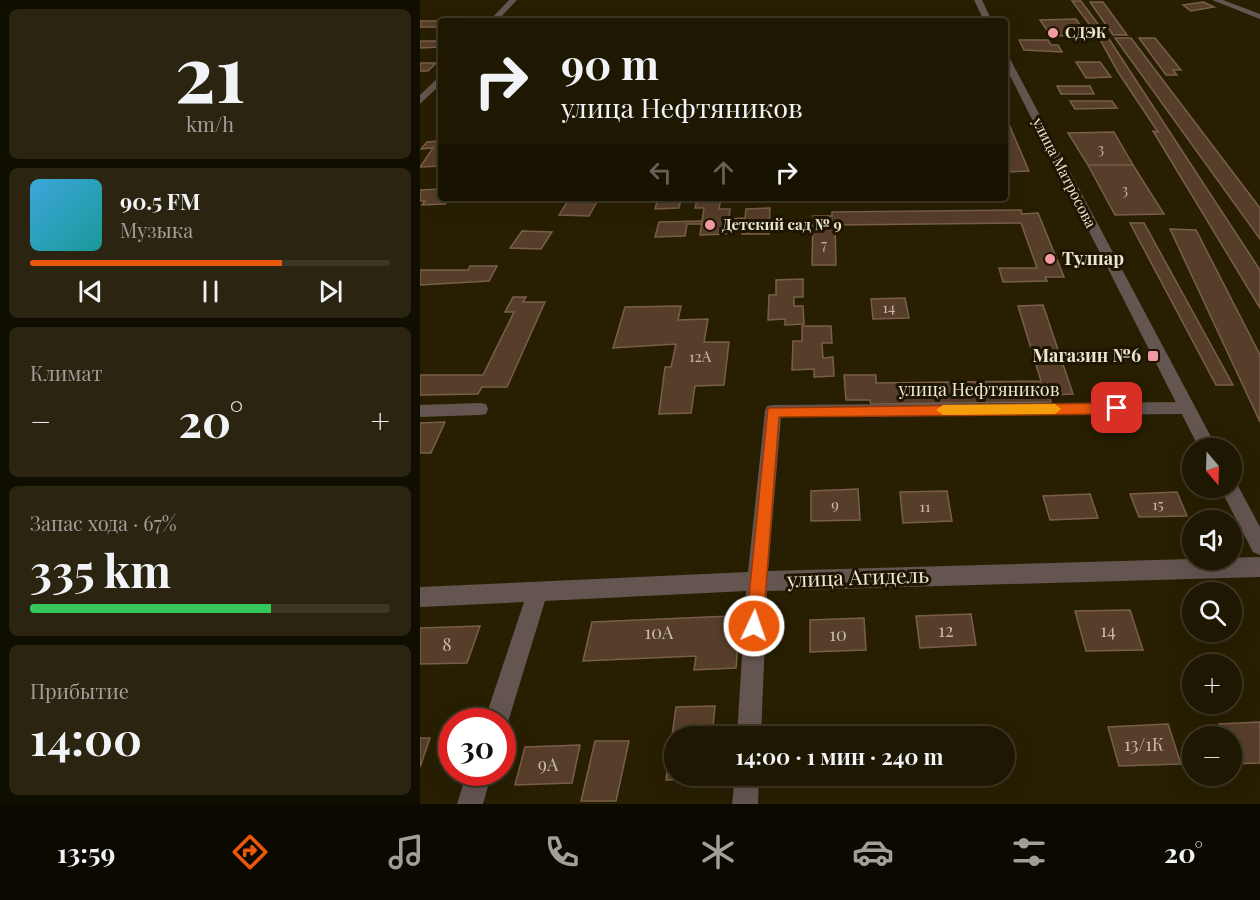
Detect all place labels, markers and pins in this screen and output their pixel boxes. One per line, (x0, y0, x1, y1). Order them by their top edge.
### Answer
place label: СДЭК (1065, 22, 1107, 42)
marker: СДЭК (1046, 26, 1060, 40)
place label: Детский сад № 9 (722, 214, 842, 234)
marker: Детский сад № 9 (703, 218, 717, 232)
place label: Тулпар (1062, 246, 1124, 270)
marker: Тулпар (1043, 252, 1057, 266)
place label: Магазин №6 (1033, 343, 1141, 367)
marker: Магазин №6 (1146, 349, 1160, 363)
pin (1091, 382, 1142, 433)

